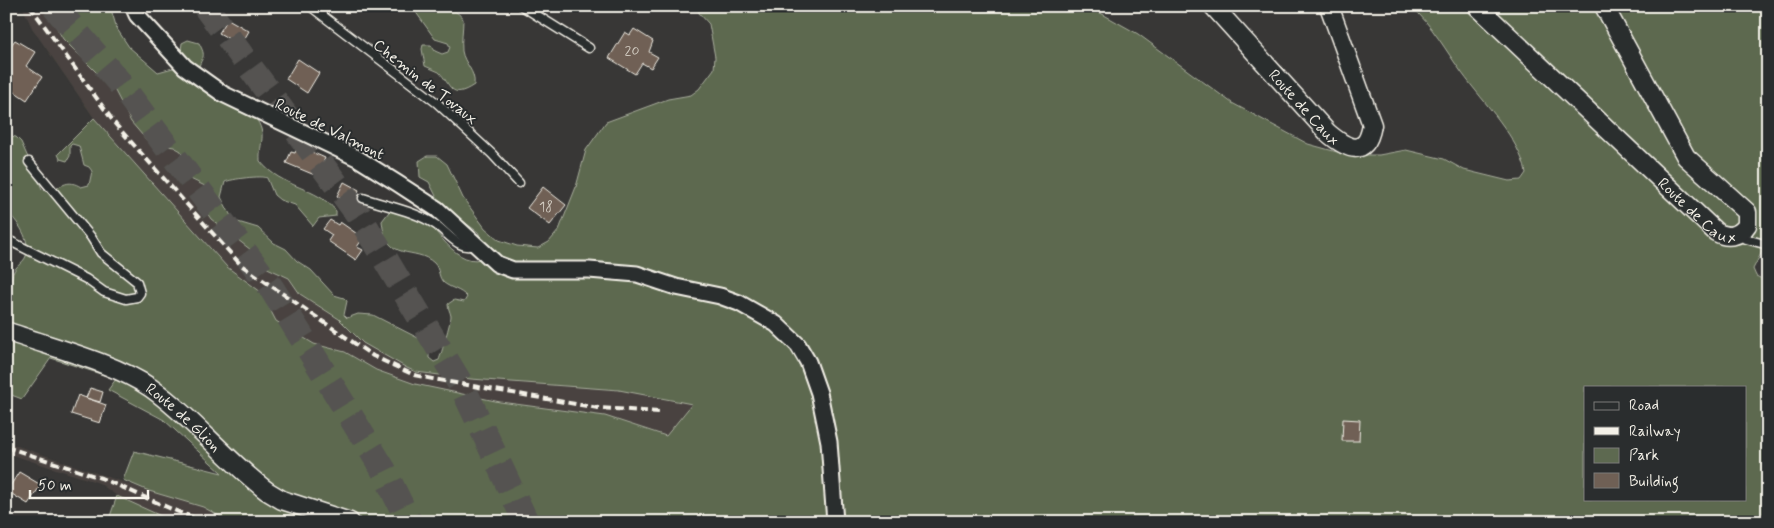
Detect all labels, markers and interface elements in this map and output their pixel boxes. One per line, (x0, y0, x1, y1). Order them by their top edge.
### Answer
street label: Chemin de Tovaux (368, 35, 482, 130)
house number: 20 (625, 42, 639, 60)
street label: Route de Caux (1263, 65, 1343, 150)
street label: Route de Valmont (271, 94, 388, 165)
street label: Route de Caux (1653, 173, 1737, 248)
house number: 18 (539, 198, 553, 216)
street label: Route de Glion (141, 379, 225, 457)
legend (1584, 386, 1746, 500)
text: Road (1629, 396, 1659, 416)
text: Railway (1629, 422, 1681, 442)
text: Park (1629, 446, 1659, 466)
scale bar (30, 468, 148, 500)
text: Building (1629, 472, 1679, 493)
text: 50 m (38, 476, 72, 496)

